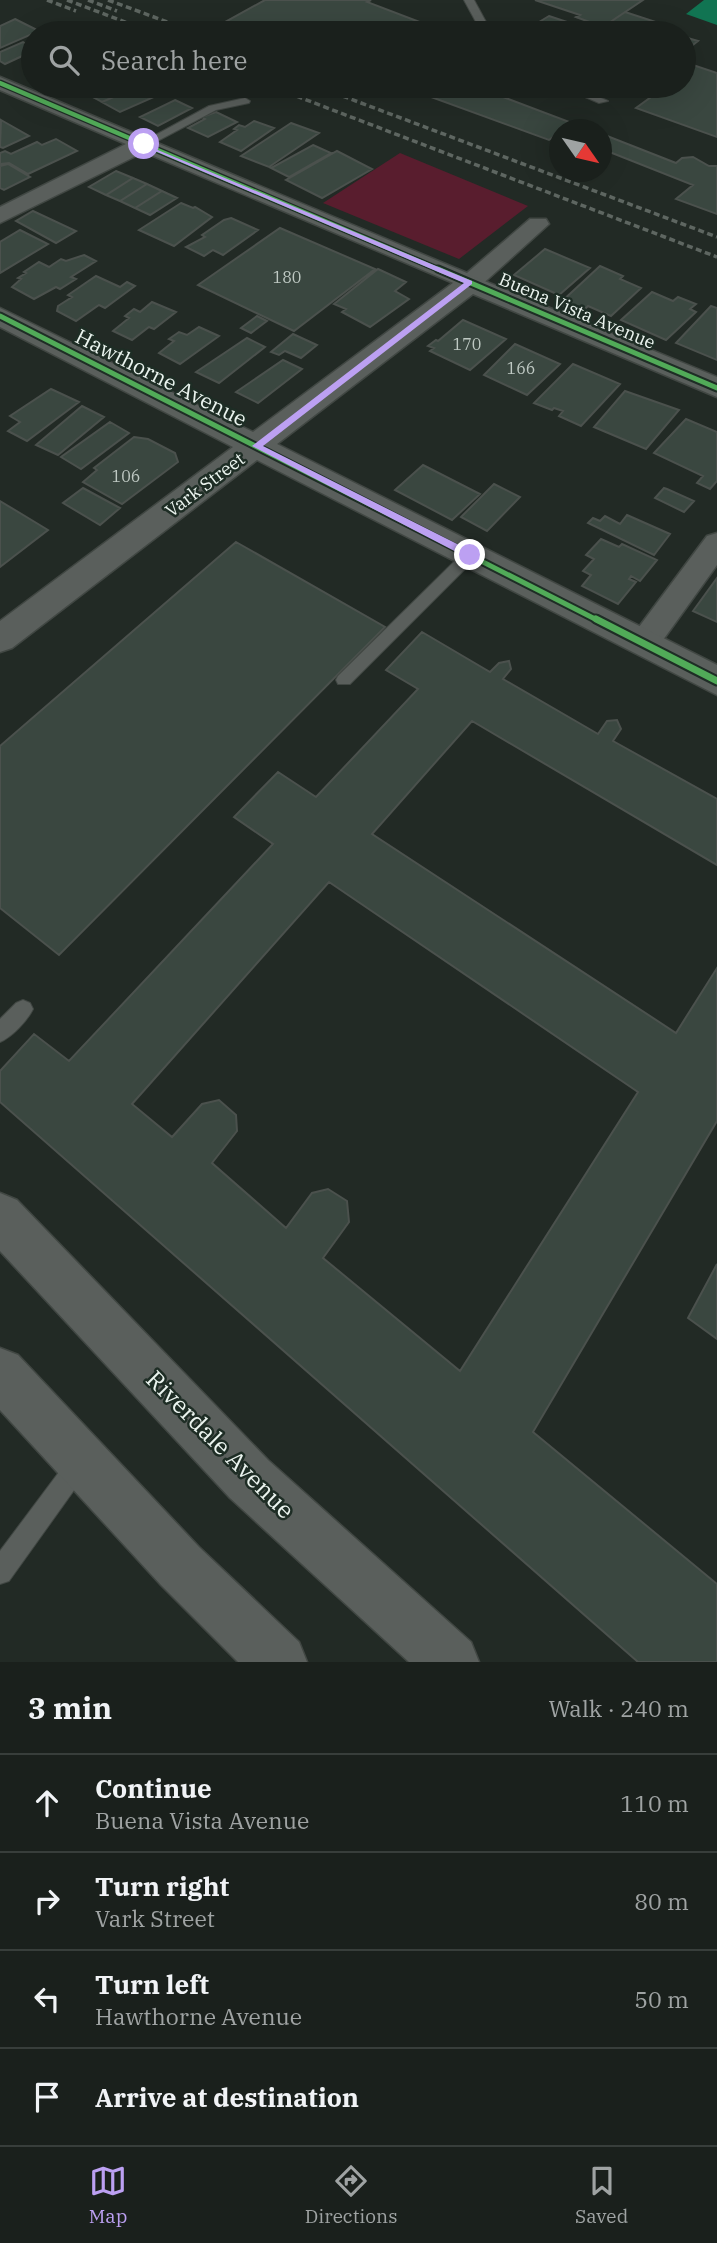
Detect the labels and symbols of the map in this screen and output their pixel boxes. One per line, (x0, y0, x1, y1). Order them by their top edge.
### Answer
north arrow (549, 119, 612, 182)
route start (128, 128, 159, 159)
house number: 180 (273, 267, 301, 287)
street label: Buena Vista Avenue (496, 267, 659, 354)
street label: Hawthorne Avenue (71, 322, 252, 433)
house number: 170 (453, 334, 481, 354)
house number: 166 (507, 358, 535, 378)
street label: Vark Street (160, 447, 249, 522)
house number: 106 (112, 466, 140, 486)
route end (454, 539, 485, 570)
street label: Riverdale Avenue (140, 1363, 302, 1525)

